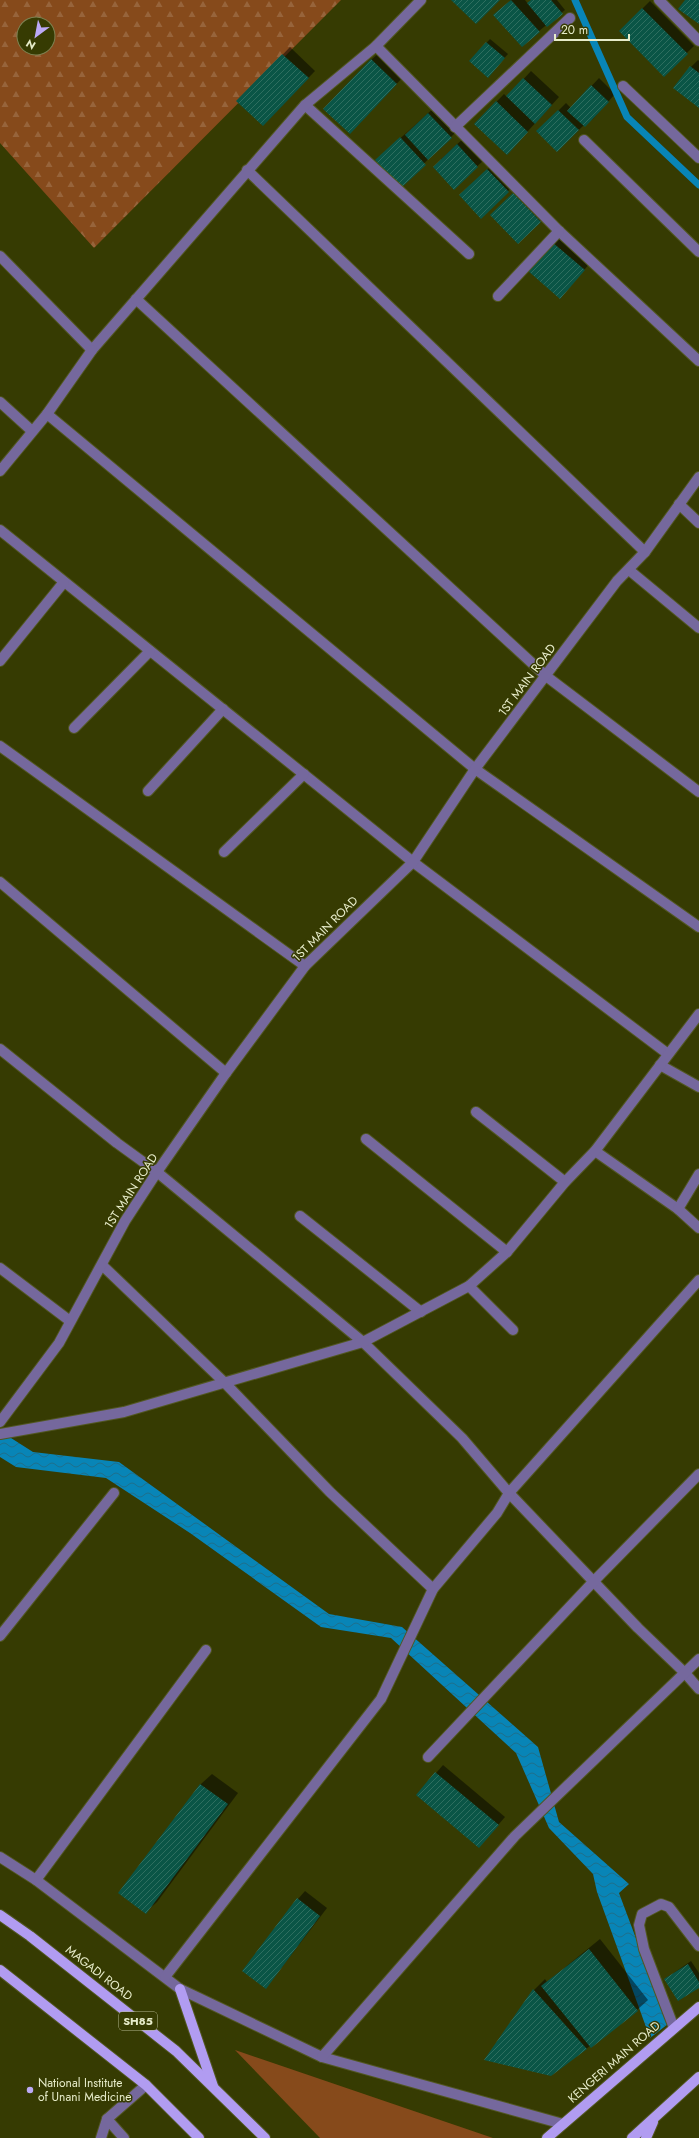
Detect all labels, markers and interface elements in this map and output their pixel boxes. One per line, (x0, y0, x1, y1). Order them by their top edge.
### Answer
north arrow (16, 16, 56, 56)
scale bar (555, 16, 629, 42)
text: 20 m (561, 21, 588, 39)
text: N (23, 35, 39, 54)
street label: 1ST MAIN ROAD (494, 640, 560, 720)
street label: 1ST MAIN ROAD (288, 892, 362, 966)
street label: 1ST MAIN ROAD (100, 1150, 162, 1232)
street label: MAGADI ROAD (62, 1941, 136, 2005)
road number: SH85 (119, 2012, 157, 2030)
street label: KENGERI MAIN ROAD (564, 2017, 664, 2107)
place label: National Institute of Unani Medicine (38, 2074, 131, 2106)
marker: National Institute of Unani Medicine (25, 2085, 35, 2095)

